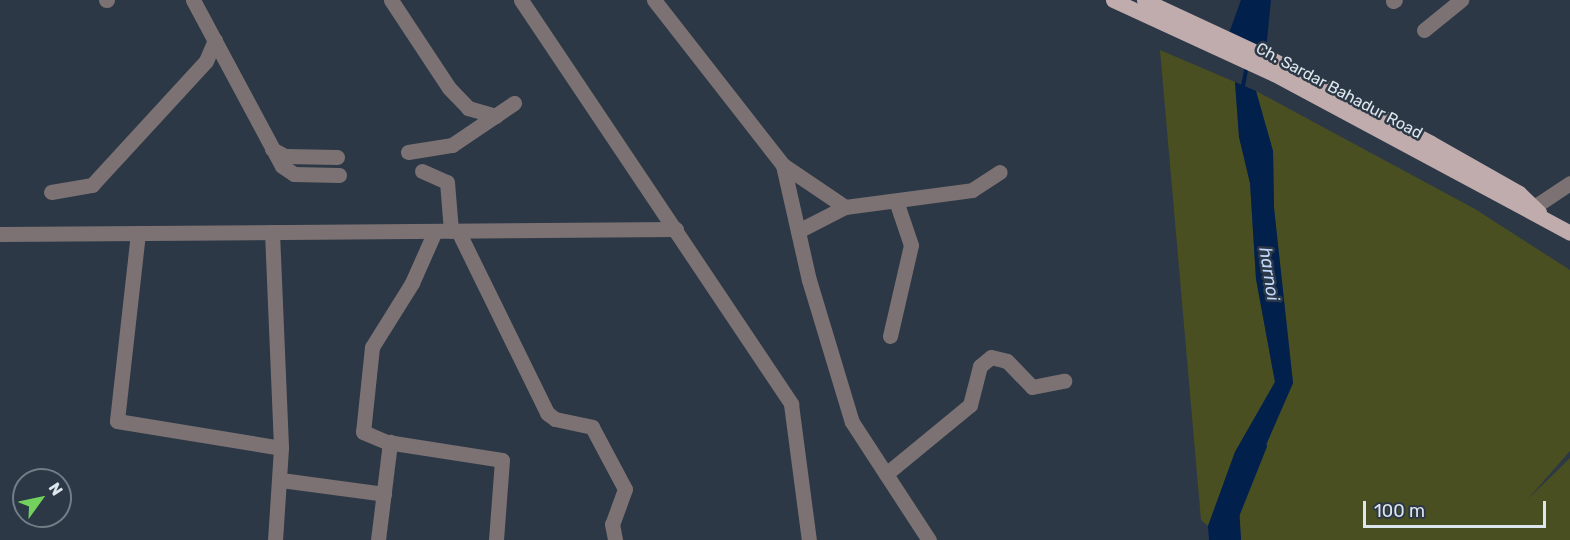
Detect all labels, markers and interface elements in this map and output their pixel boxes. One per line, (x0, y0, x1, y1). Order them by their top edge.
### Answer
street label: Ch. Sardar Bahadur Road (1252, 39, 1426, 143)
water label: harnoi (1254, 246, 1284, 302)
north arrow (12, 468, 72, 528)
text: N (45, 479, 67, 499)
scale bar (1366, 489, 1549, 527)
text: 100 m (1374, 500, 1425, 522)

